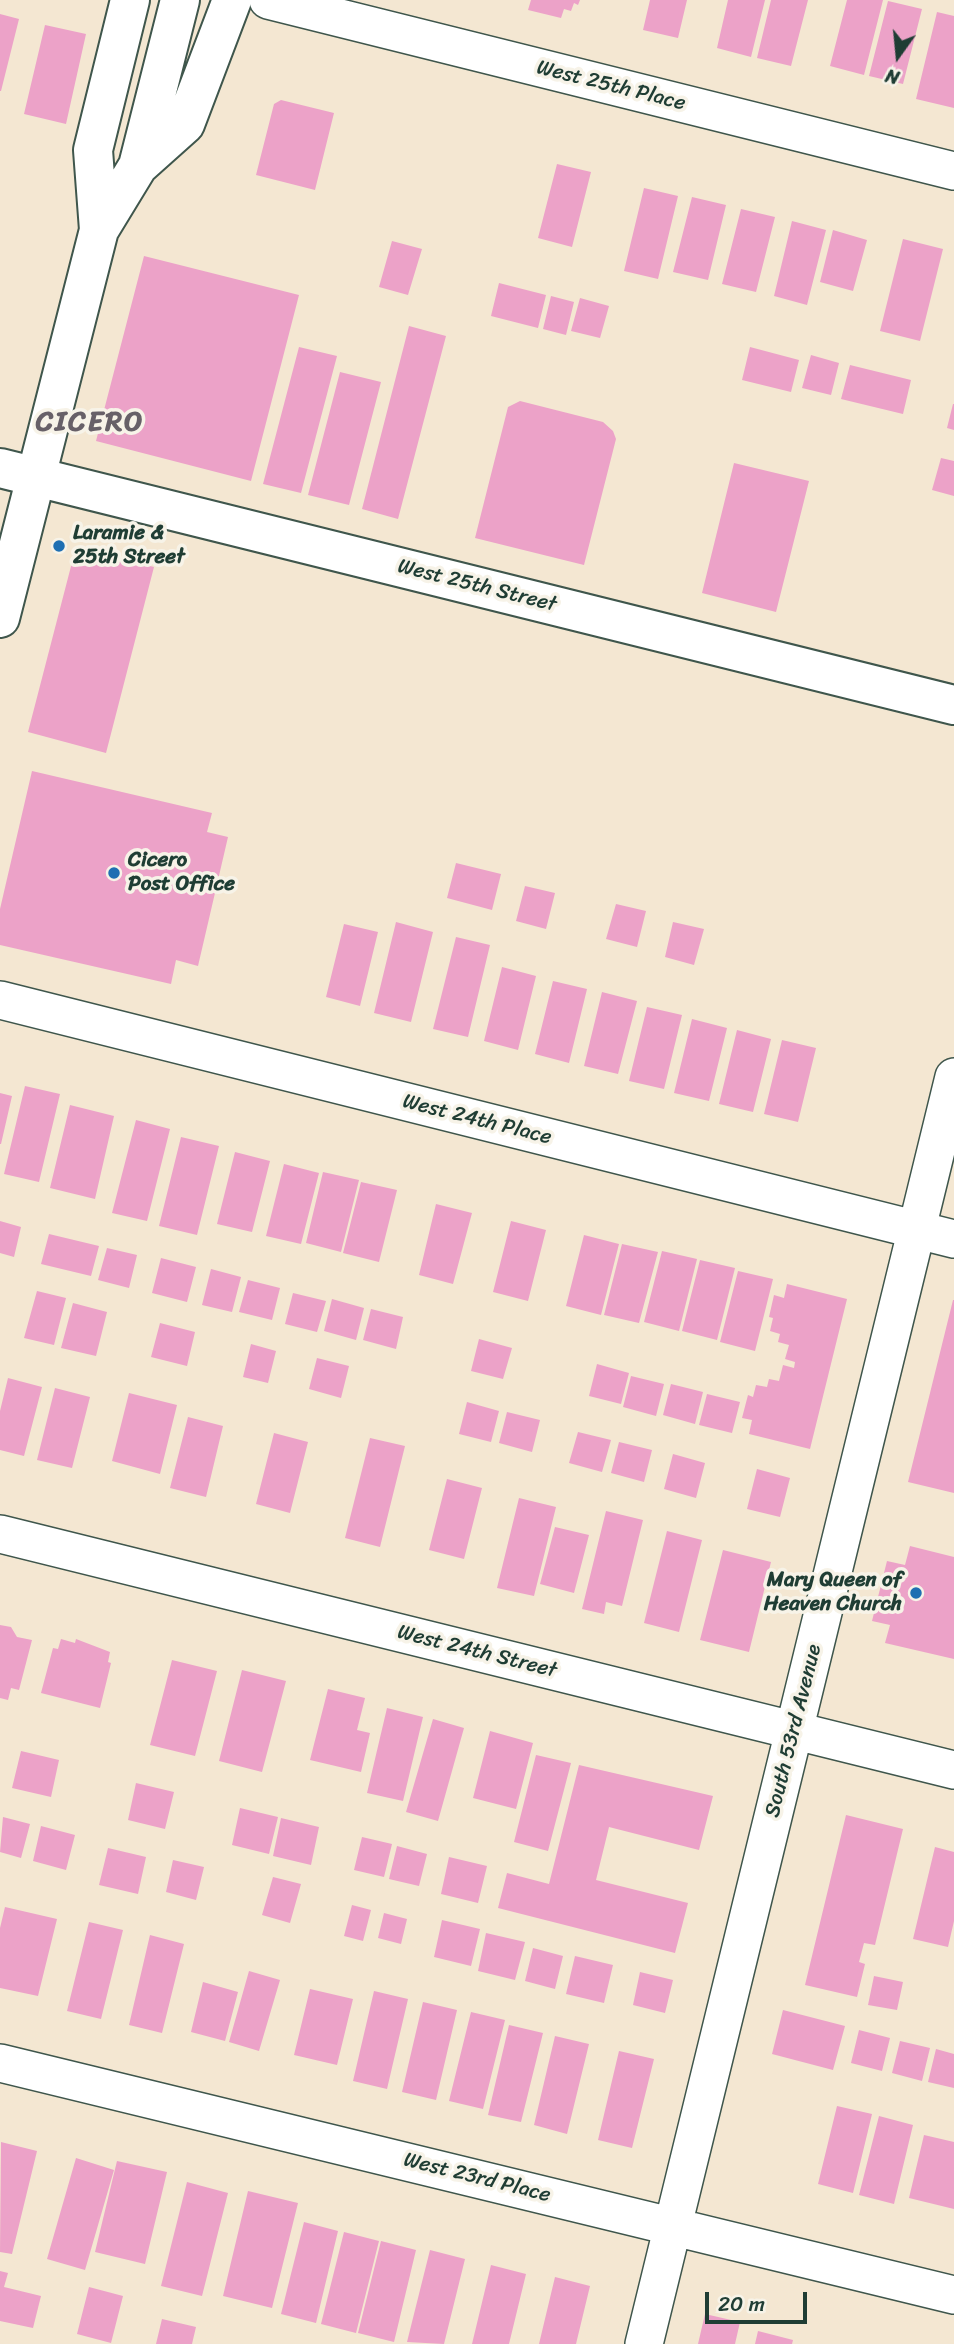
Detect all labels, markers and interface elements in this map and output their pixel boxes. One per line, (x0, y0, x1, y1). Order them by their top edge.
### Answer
north arrow (863, 21, 933, 91)
street label: West 25th Place (534, 55, 688, 117)
text: N (882, 59, 903, 94)
district label: CICERO (37, 406, 143, 440)
place label: Laramie & 25th Street (73, 521, 185, 571)
marker: Laramie & 25th Street (51, 538, 67, 554)
street label: West 25th Street (395, 554, 559, 618)
place label: Cicero Post Office (128, 848, 235, 898)
marker: Cicero Post Office (106, 865, 122, 881)
street label: West 24th Place (400, 1089, 554, 1151)
place label: Mary Queen of Heaven Church (764, 1568, 902, 1618)
marker: Mary Queen of Heaven Church (908, 1585, 924, 1601)
street label: West 24th Street (395, 1620, 559, 1684)
street label: South 53rd Avenue (760, 1642, 828, 1820)
street label: West 23rd Place (401, 2148, 553, 2208)
scale bar (709, 2278, 810, 2322)
text: 20 m (718, 2285, 765, 2323)

